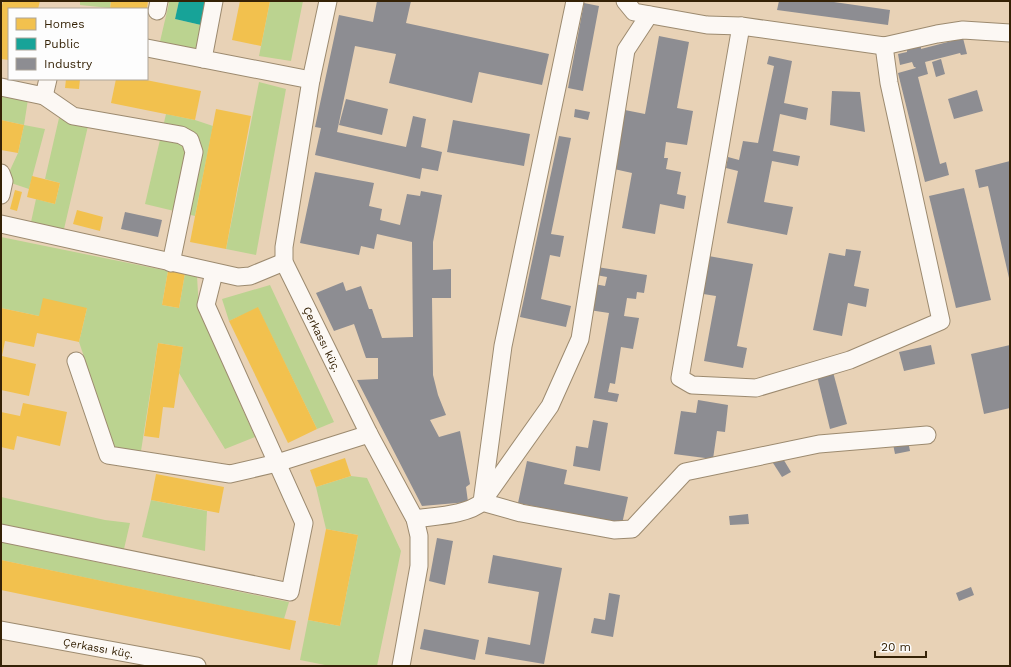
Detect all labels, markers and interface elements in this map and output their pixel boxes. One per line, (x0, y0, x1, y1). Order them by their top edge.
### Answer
legend (8, 8, 148, 80)
text: Homes (44, 17, 85, 31)
text: Public (44, 37, 80, 51)
text: Industry (44, 57, 93, 71)
street label: Çerkassı küç. (300, 304, 344, 374)
scale bar (875, 633, 926, 659)
street label: Çerkassı küç. (62, 635, 135, 661)
text: 20 m (881, 640, 911, 654)

